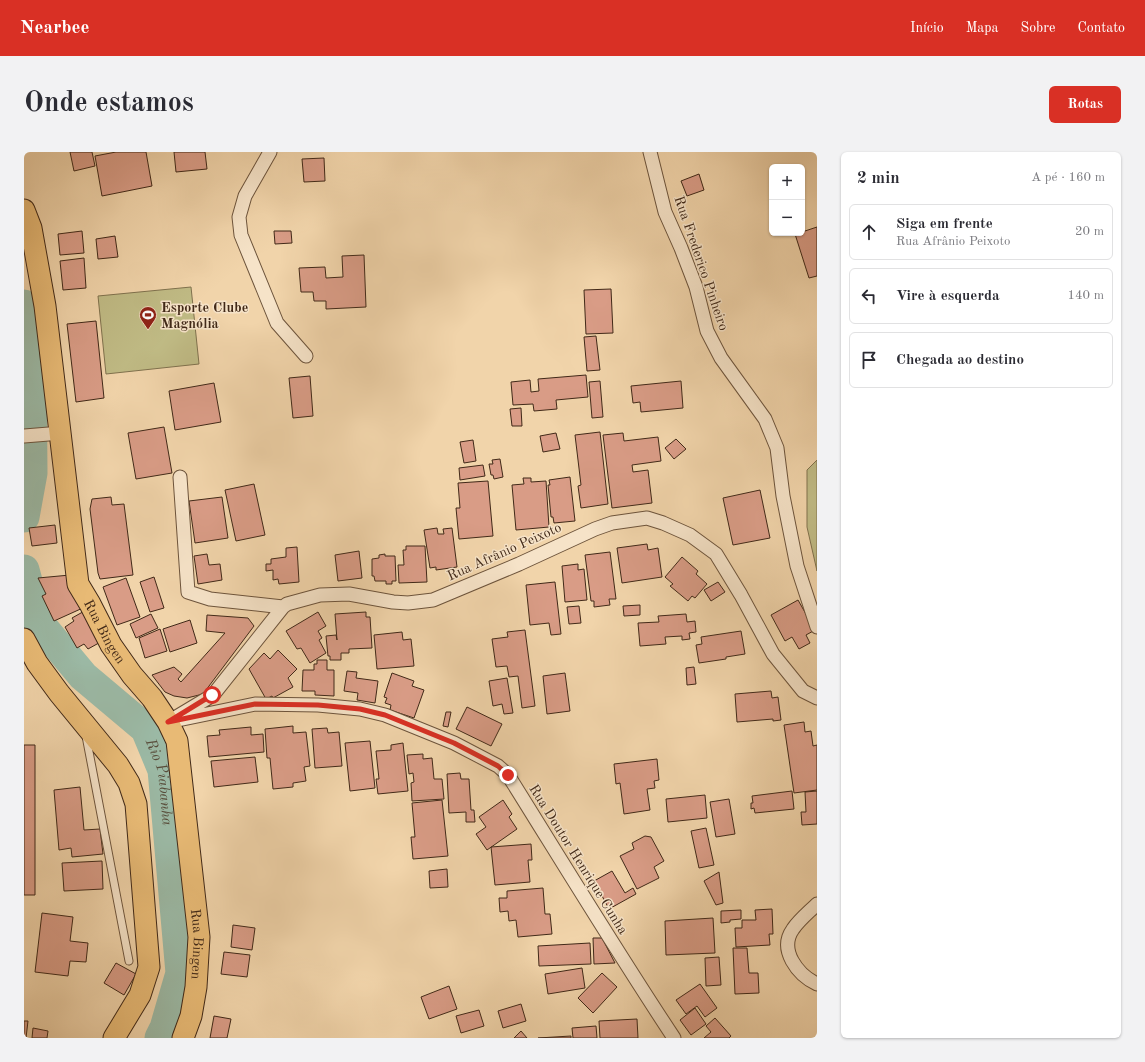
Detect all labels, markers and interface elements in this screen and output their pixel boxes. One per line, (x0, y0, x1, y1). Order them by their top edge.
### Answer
text: Nearbee (20, 19, 89, 38)
text: Início (910, 21, 944, 35)
text: Mapa (966, 21, 998, 35)
text: Sobre (1020, 21, 1055, 35)
text: Contato (1077, 21, 1125, 35)
button: Rotas (1049, 86, 1121, 123)
text: Onde estamos (24, 90, 194, 118)
map controls (769, 164, 805, 236)
button: + (769, 164, 805, 200)
text: 2 min (857, 170, 900, 187)
text: A pé · 160 m (1031, 171, 1105, 184)
street label: Rua Frederico Pinheiro (671, 194, 731, 333)
button: − (769, 200, 805, 236)
text: Siga em frente (896, 217, 993, 232)
icon: ahead (858, 221, 880, 243)
text: 20 m (1075, 225, 1104, 238)
text: Rua Afrânio Peixoto (896, 235, 1010, 248)
icon: left (858, 285, 880, 307)
text: Vire à esquerda (896, 289, 1000, 304)
text: 140 m (1067, 289, 1104, 302)
place label: Esporte Clube Magnólia (161, 301, 248, 331)
sports icon: Esporte Clube Magnólia (138, 305, 158, 330)
icon: arrive (858, 349, 880, 371)
text: Chegada ao destino (896, 353, 1024, 368)
street label: Rua Afrânio Peixoto (445, 520, 564, 583)
street label: Rua Bingen (81, 597, 128, 667)
route start (203, 686, 221, 704)
water label: Rio Piabanha (141, 736, 174, 826)
route end (499, 766, 517, 784)
street label: Rua Doutor Henrique Cunha (526, 782, 630, 937)
street label: Rua Bingen (188, 908, 205, 980)

